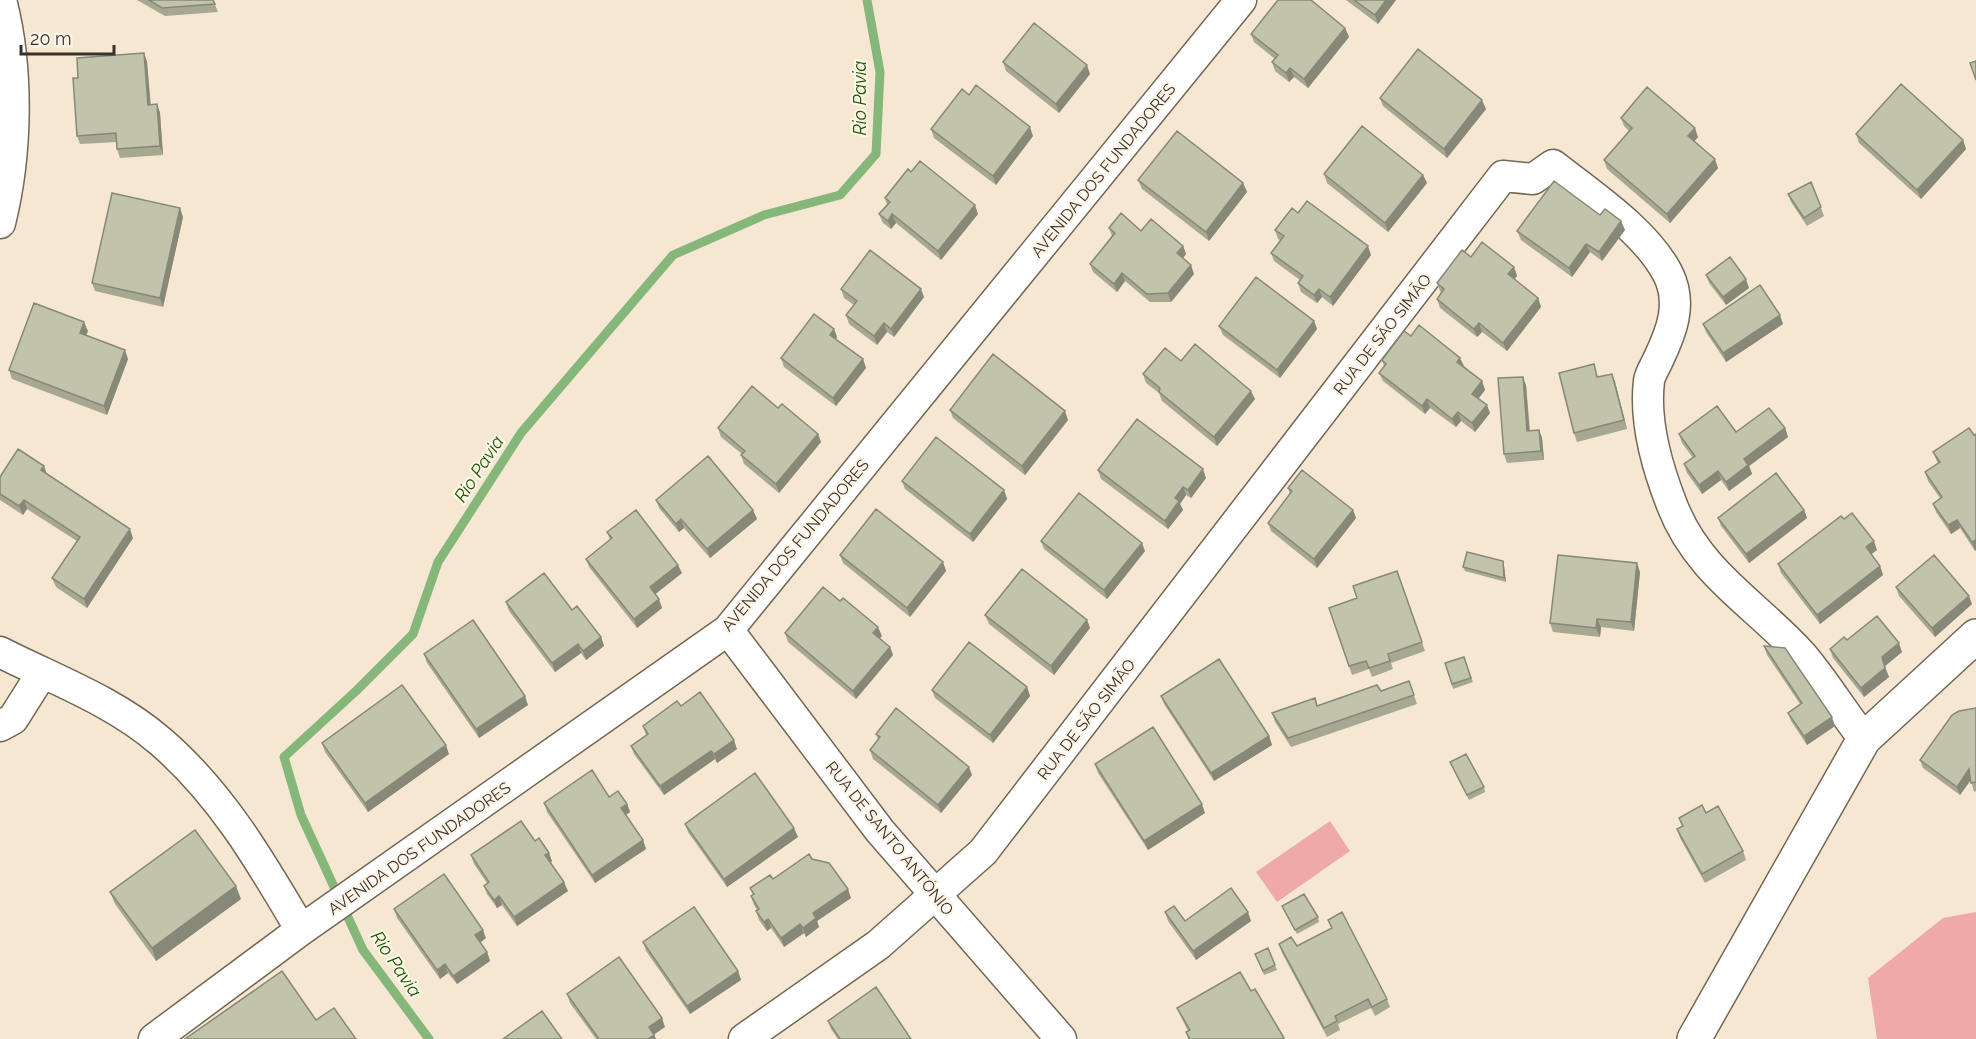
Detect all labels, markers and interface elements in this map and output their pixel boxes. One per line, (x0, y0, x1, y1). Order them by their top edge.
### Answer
scale bar (21, 18, 114, 56)
text: 20 m (30, 28, 72, 49)
water label: Rio Pavia (849, 60, 870, 135)
street label: AVENIDA DOS FUNDADORES (1027, 79, 1180, 261)
street label: RUA DE SÃO SIMÃO (1329, 270, 1435, 398)
water label: Rio Pavia (449, 431, 508, 506)
street label: AVENIDA DOS FUNDADORES (718, 455, 873, 635)
street label: RUA DE SÃO SIMÃO (1033, 655, 1139, 783)
street label: RUA DE SANTO ANTÓNIO (822, 757, 958, 919)
street label: AVENIDA DOS FUNDADORES (324, 778, 514, 919)
water label: Rio Pavia (367, 927, 426, 1001)

